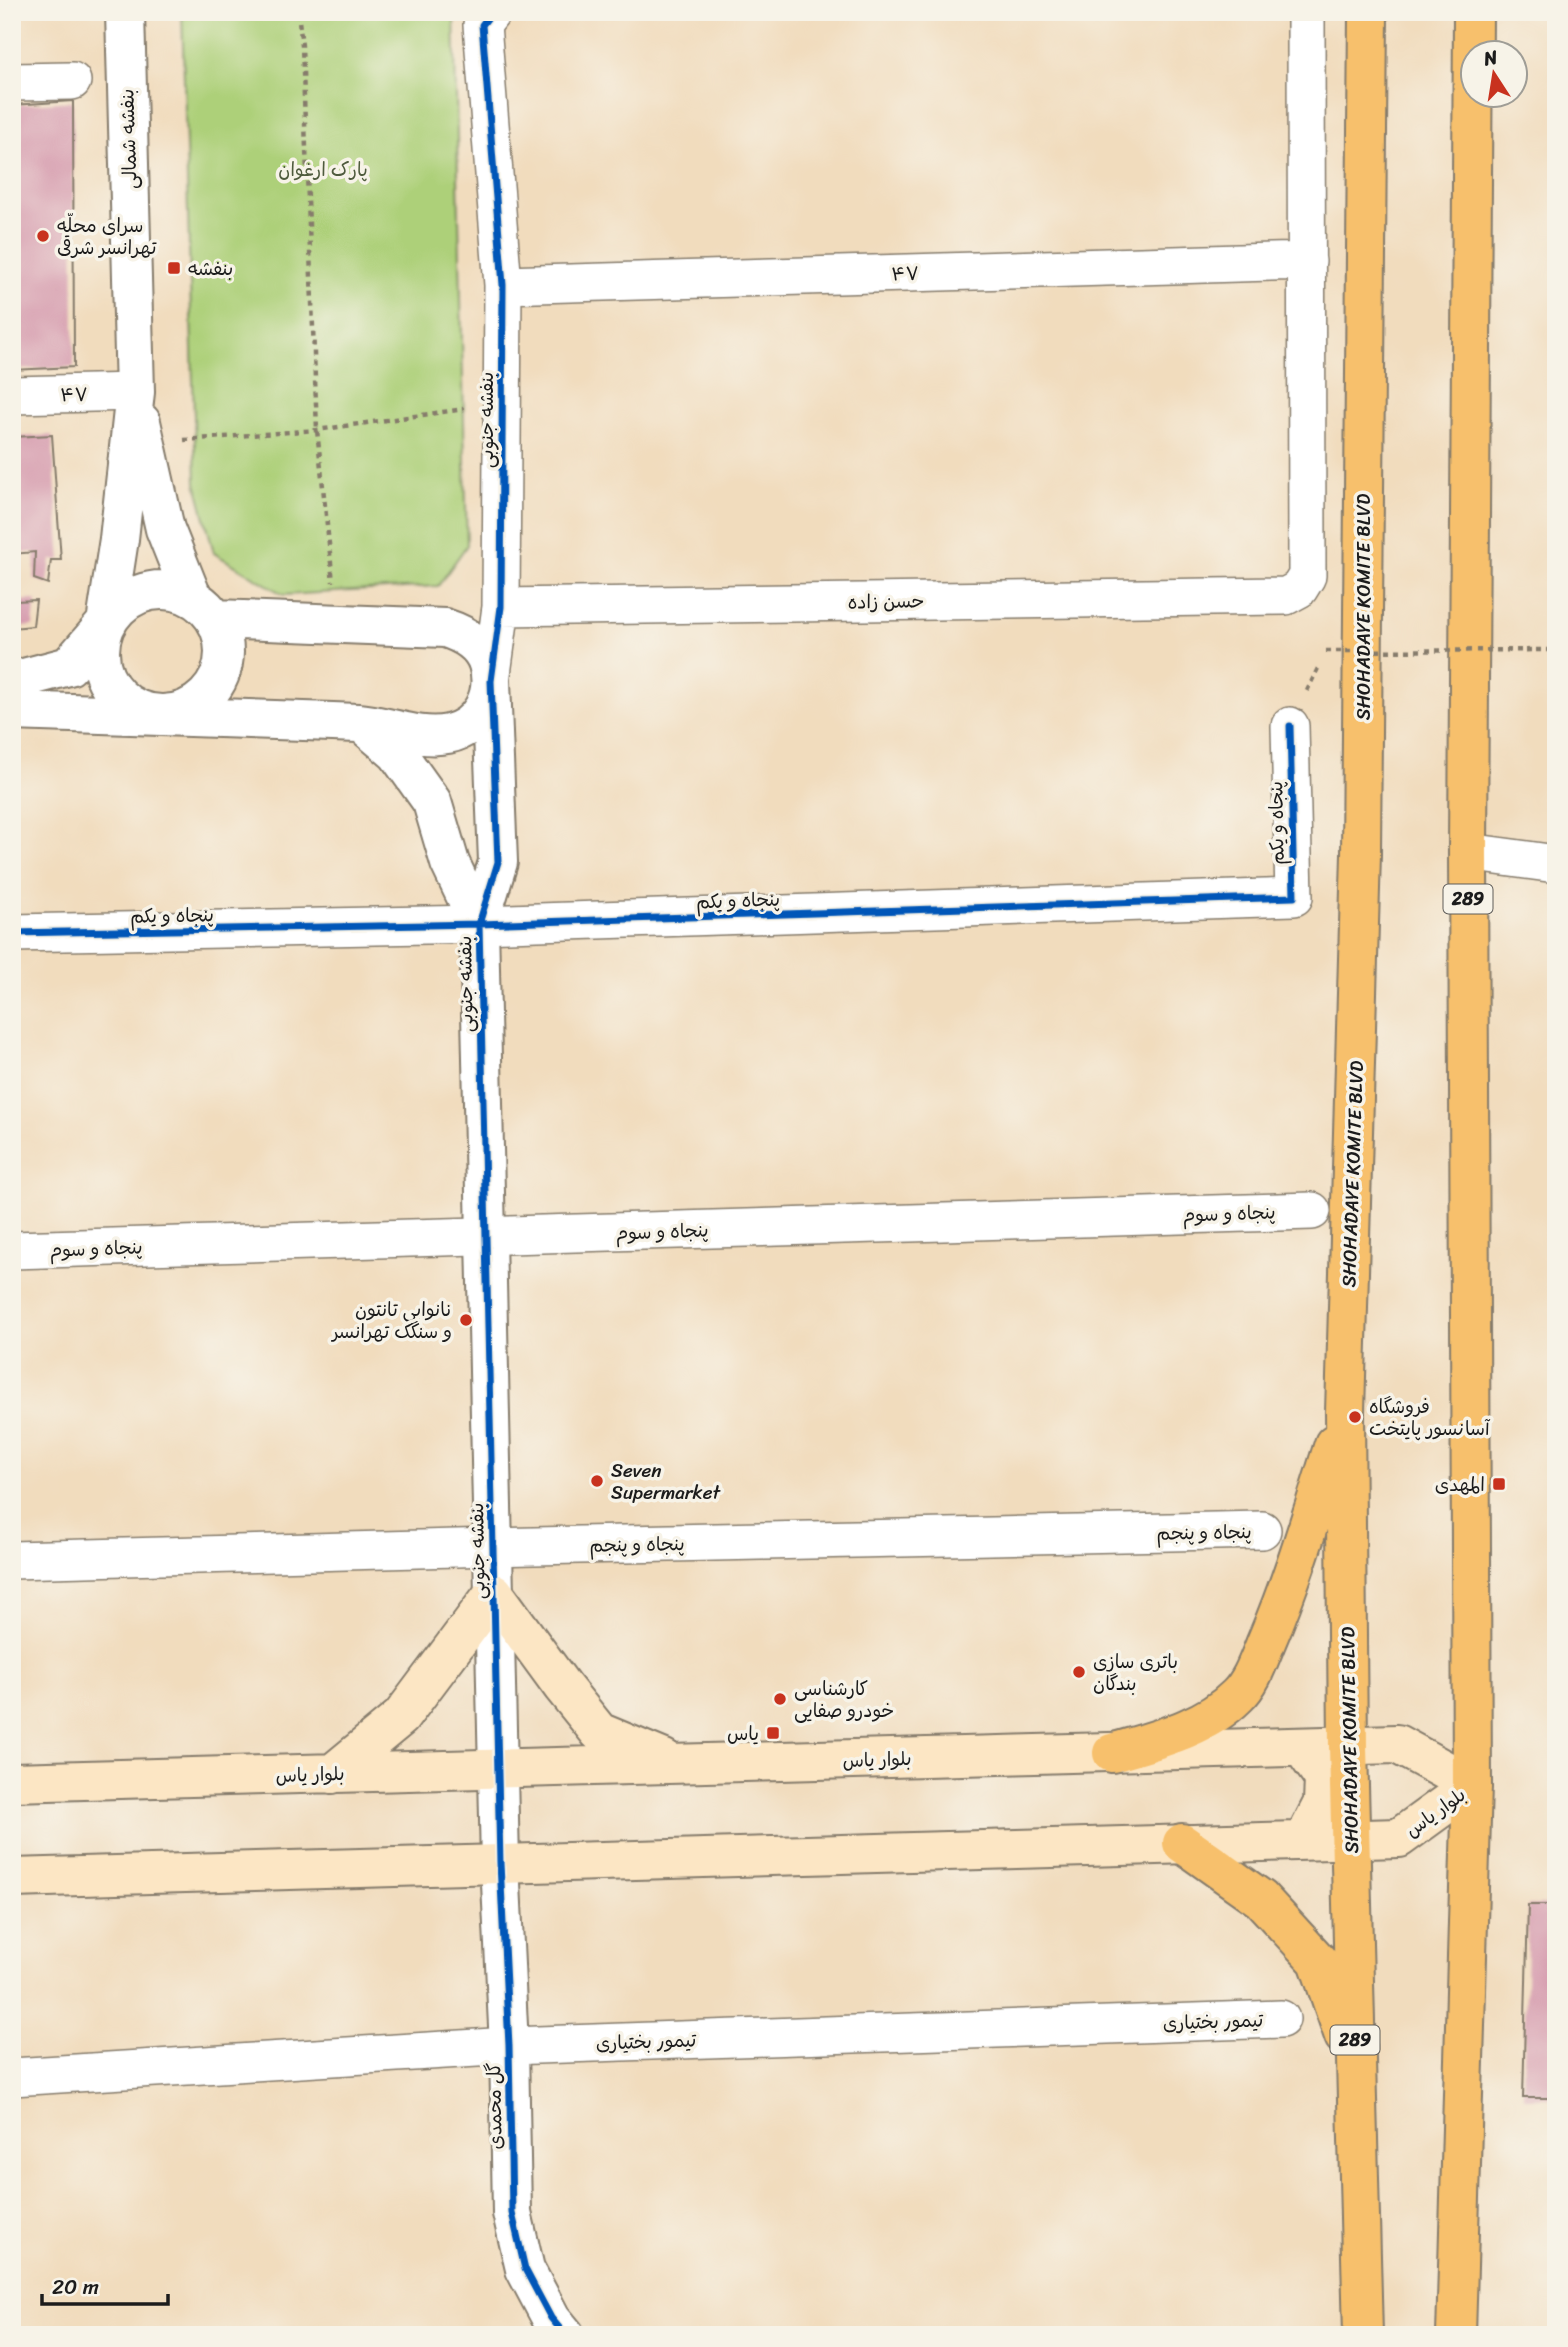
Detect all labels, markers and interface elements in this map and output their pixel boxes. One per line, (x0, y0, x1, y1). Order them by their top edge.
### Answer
north arrow (1460, 38, 1530, 108)
text: N (1480, 40, 1501, 76)
street label: بنفشه شمالی (110, 88, 147, 190)
park label: پارک ارغوان (278, 153, 368, 186)
place label: سرای محلّه تهرانسر شرقی (57, 209, 157, 264)
marker: سرای محلّه تهرانسر شرقی (35, 228, 51, 244)
place label: بنفشه (188, 252, 233, 285)
street label: ۴۷ (891, 257, 919, 290)
marker: بنفشه (166, 260, 182, 276)
street label: بنفشه جنوبی (470, 372, 503, 468)
street label: ۴۷ (60, 378, 88, 411)
street label: SHOHADAYE KOMITE BLVD (1347, 493, 1380, 720)
street label: حسن زاده (847, 584, 925, 619)
street label: پنجاه و یکم (1259, 781, 1294, 865)
street label: پنجاه و یکم (695, 883, 781, 918)
road number: 289 (1444, 884, 1492, 914)
street label: پنجاه و یکم (130, 898, 214, 933)
street label: بنفشه جنوبی (448, 935, 483, 1033)
street label: SHOHADAYE KOMITE BLVD (1332, 1060, 1373, 1288)
street label: پنجاه و سوم (1182, 1195, 1276, 1232)
street label: پنجاه و سوم (615, 1213, 709, 1250)
street label: پنجاه و سوم (49, 1230, 143, 1267)
place label: نانوایی تانتون و سنگک تهرانسر (330, 1293, 452, 1348)
marker: نانوایی تانتون و سنگک تهرانسر (458, 1312, 474, 1328)
place label: فروشگاه آسانسور پایتخت (1369, 1390, 1491, 1445)
marker: فروشگاه آسانسور پایتخت (1347, 1409, 1363, 1425)
place label: Seven Supermarket (611, 1454, 721, 1509)
place label: المهدی (1435, 1468, 1485, 1501)
marker: Seven Supermarket (589, 1473, 605, 1489)
marker: المهدی (1491, 1476, 1507, 1492)
street label: بنفشه جنوبی (460, 1502, 495, 1600)
street label: پنجاه و پنجم (1156, 1515, 1252, 1550)
street label: پنجاه و پنجم (589, 1527, 685, 1562)
street label: SHOHADAYE KOMITE BLVD (1331, 1626, 1368, 1854)
place label: باتری سازی بندگان (1093, 1645, 1178, 1700)
marker: باتری سازی بندگان (1071, 1664, 1087, 1680)
place label: کارشناسی خودرو صفایی (794, 1672, 894, 1727)
marker: کارشناسی خودرو صفایی (772, 1691, 788, 1707)
place label: یاس (727, 1717, 759, 1750)
marker: یاس (765, 1725, 781, 1741)
street label: بلوار یاس (842, 1742, 912, 1777)
street label: بلوار یاس (275, 1757, 345, 1792)
street label: بلوار یاس (1398, 1779, 1473, 1846)
street label: تیمور بختیاری (1162, 2003, 1264, 2040)
street label: تیمور بختیاری (595, 2023, 697, 2060)
road number: 289 (1330, 2026, 1380, 2054)
street label: گل محمدی (477, 2062, 512, 2150)
scale bar (42, 2263, 168, 2307)
text: 20 m (52, 2268, 99, 2306)

